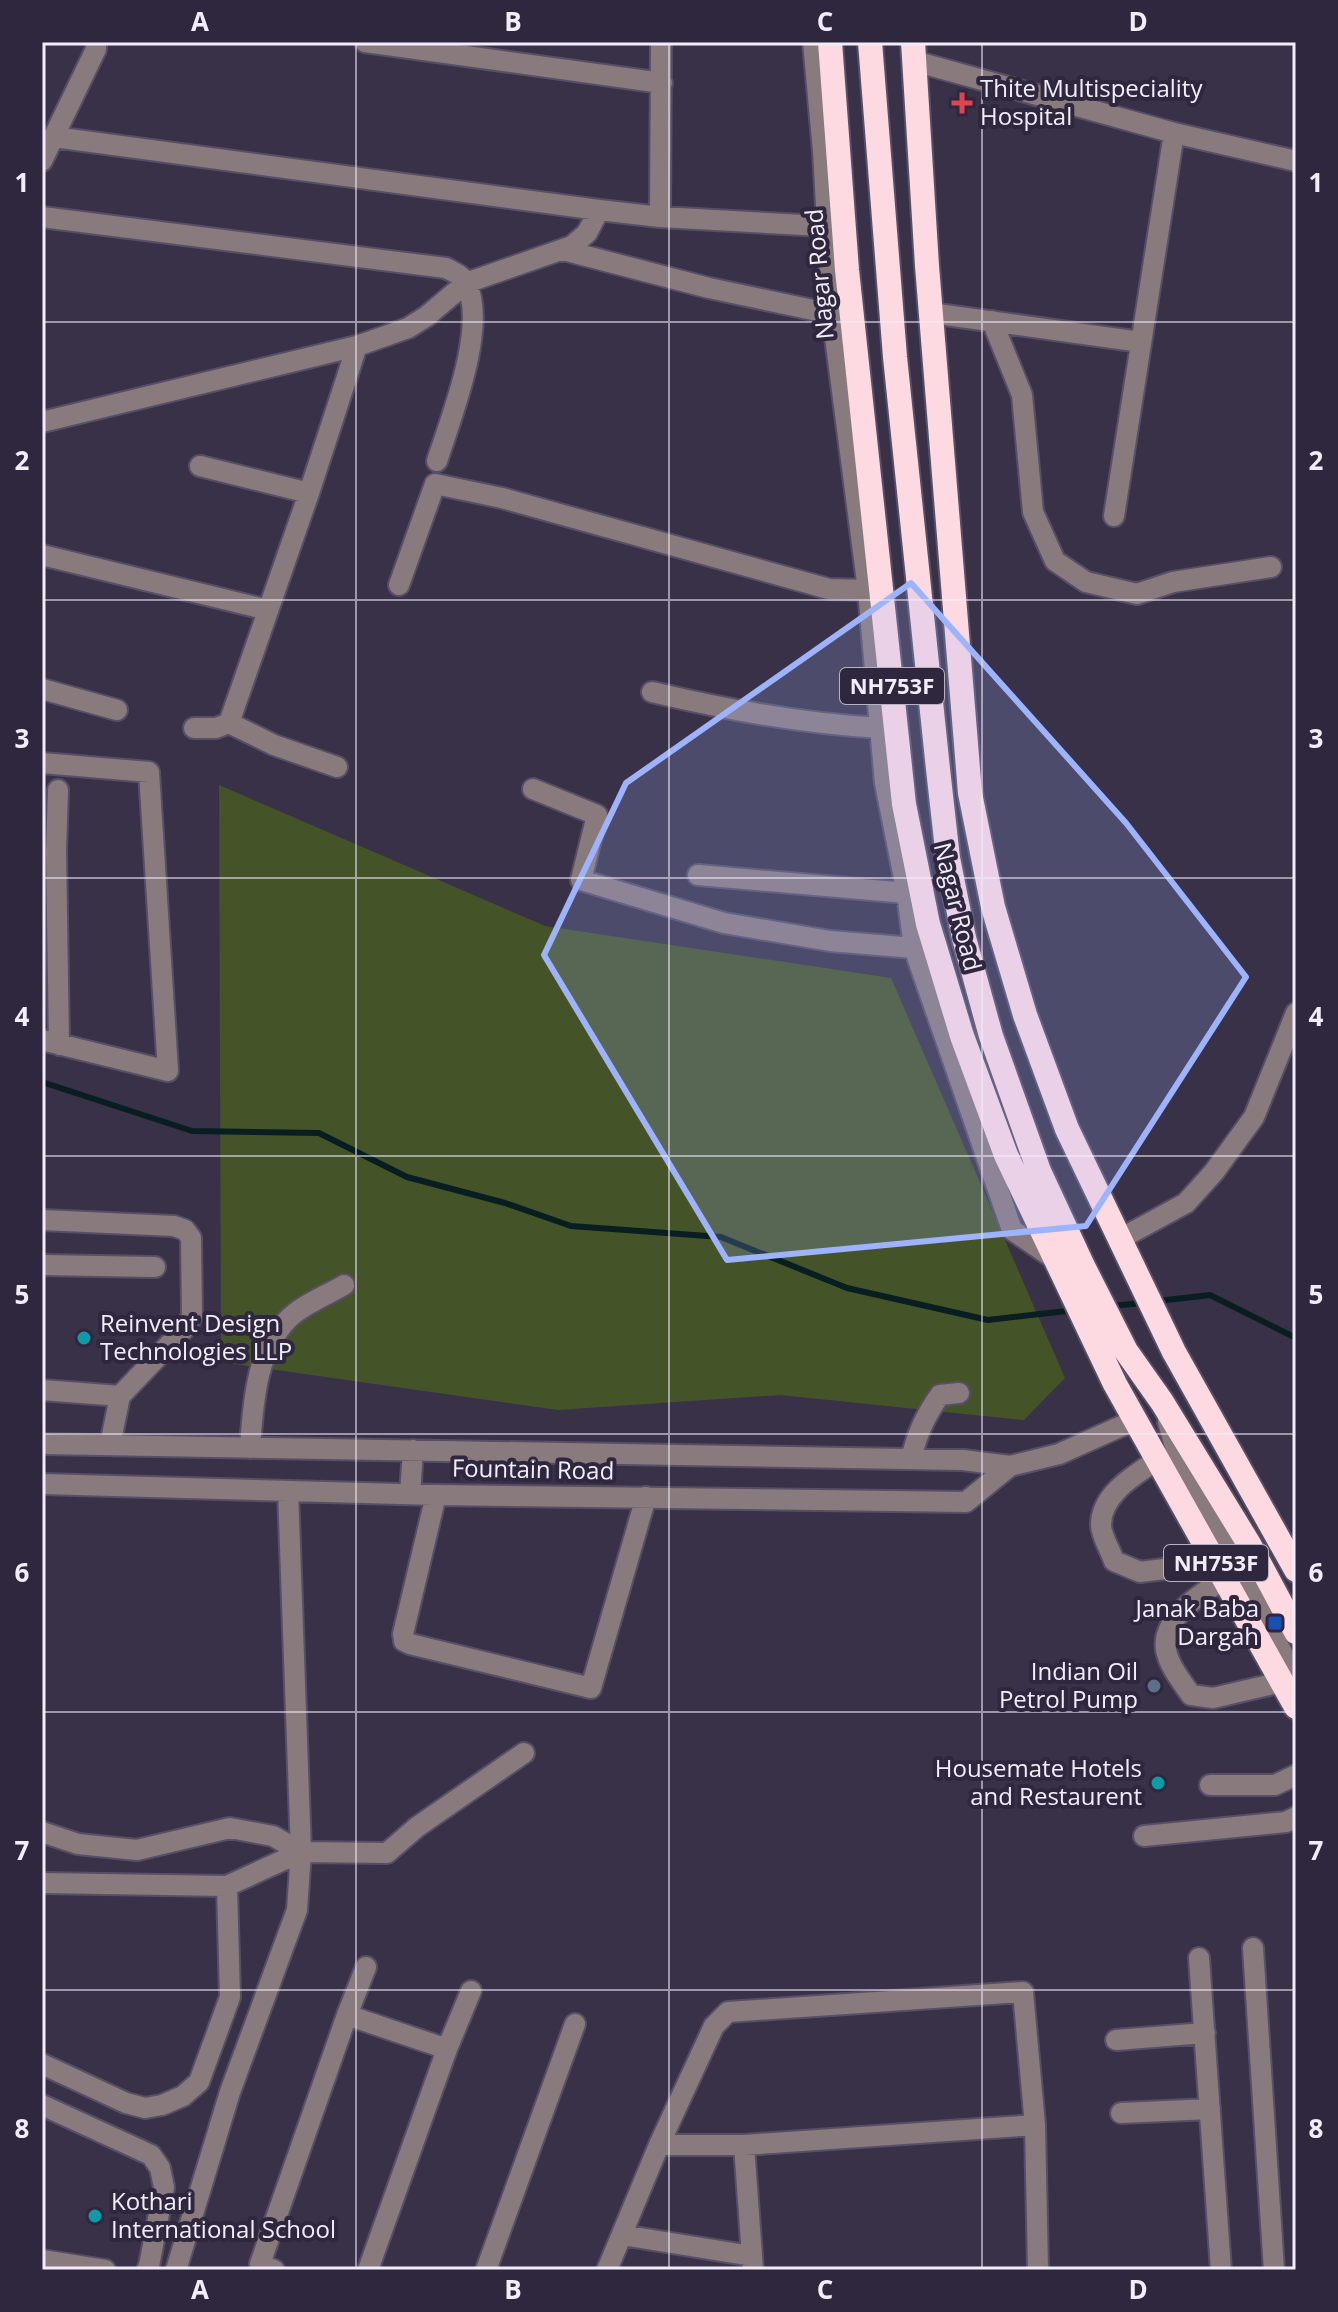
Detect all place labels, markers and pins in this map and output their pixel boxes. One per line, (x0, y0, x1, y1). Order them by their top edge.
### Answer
place label: Thite Multispeciality Hospital (980, 71, 1203, 132)
marker: Thite Multispeciality Hospital (951, 92, 973, 114)
place label: Reinvent Design Technologies LLP (100, 1306, 292, 1367)
marker: Reinvent Design Technologies LLP (75, 1329, 93, 1347)
place label: Janak Baba Dargah (1133, 1591, 1259, 1652)
marker: Janak Baba Dargah (1266, 1614, 1284, 1632)
place label: Indian Oil Petrol Pump (999, 1654, 1138, 1715)
marker: Indian Oil Petrol Pump (1145, 1677, 1163, 1695)
place label: Housemate Hotels and Restaurent (935, 1751, 1142, 1812)
marker: Housemate Hotels and Restaurent (1149, 1774, 1167, 1792)
place label: Kothari International School (111, 2184, 336, 2245)
marker: Kothari International School (86, 2207, 104, 2225)

